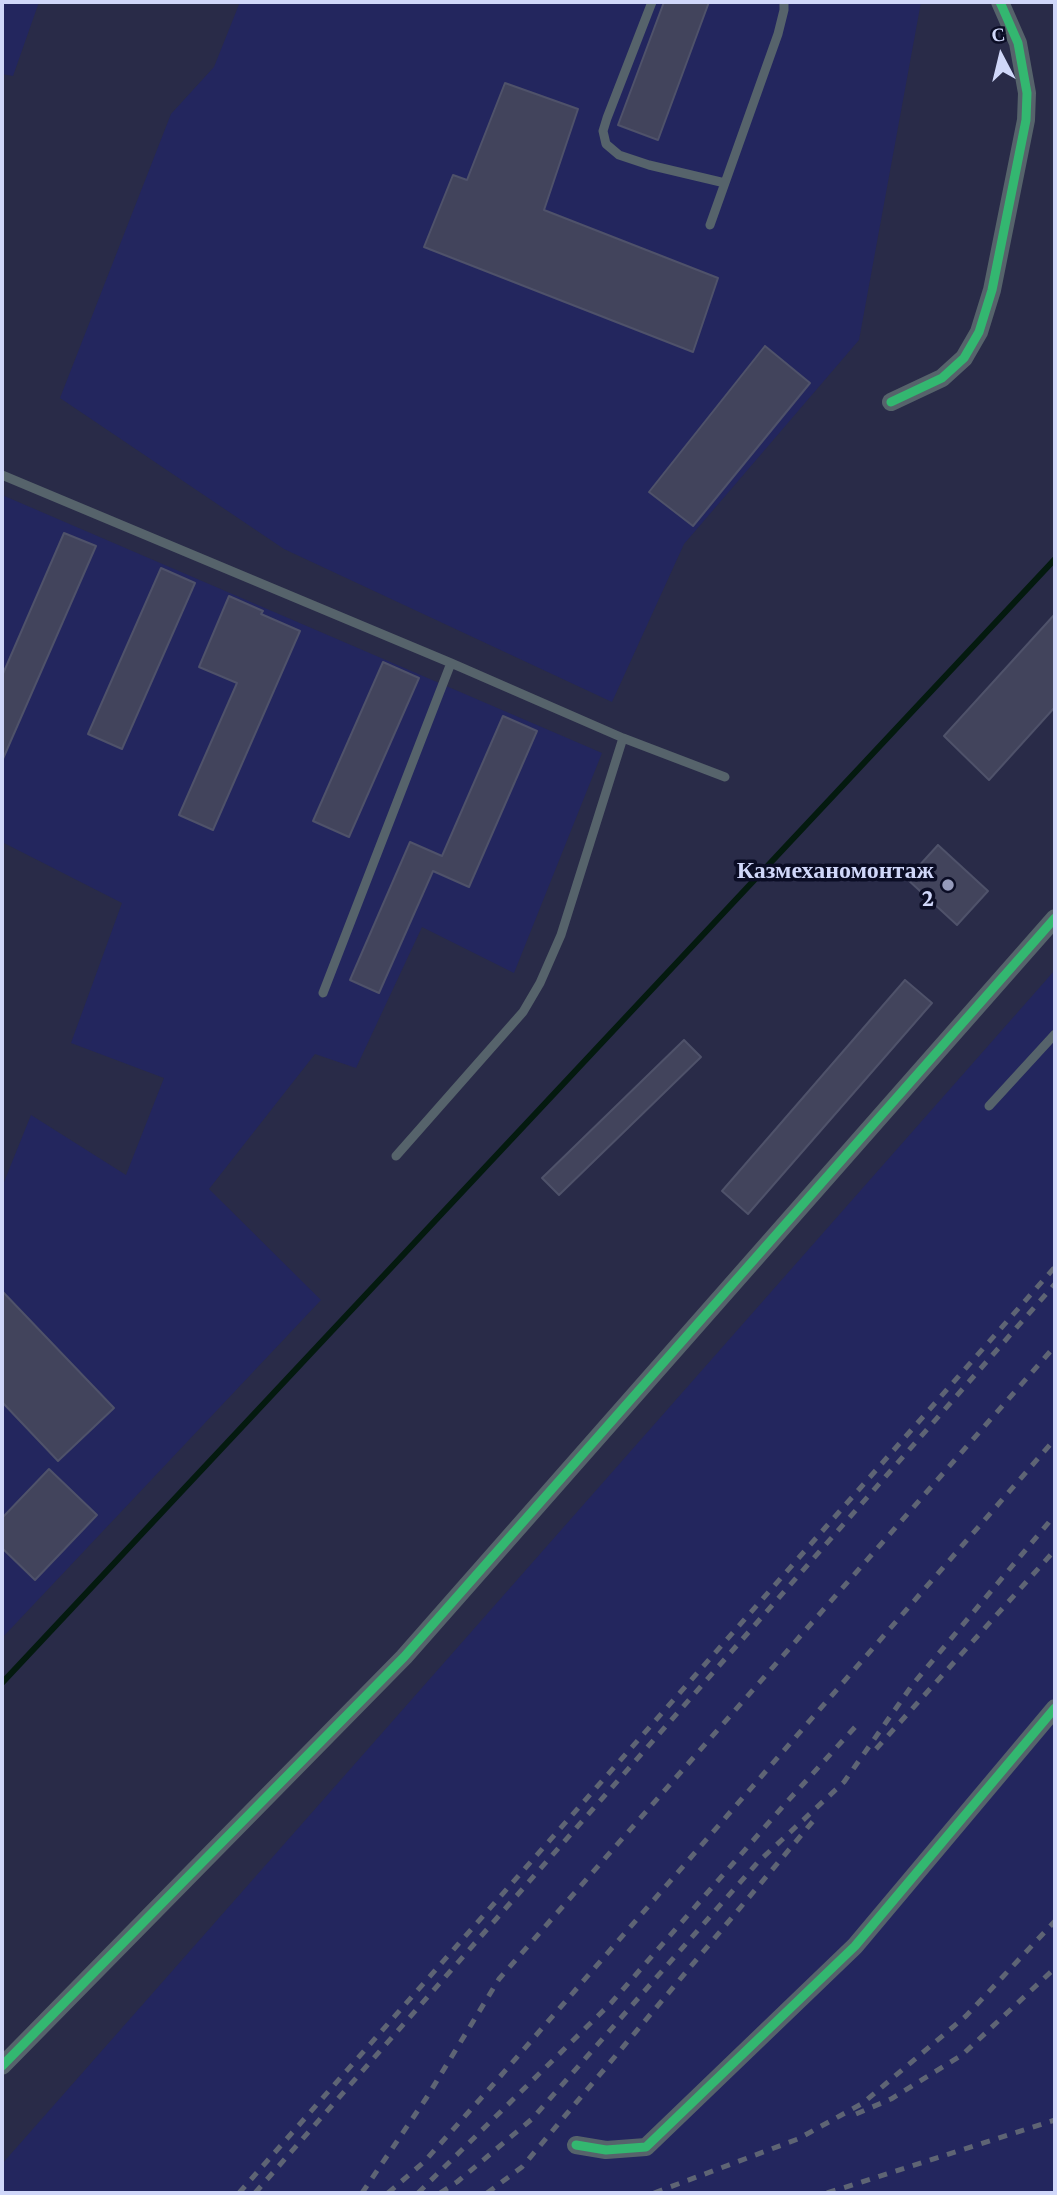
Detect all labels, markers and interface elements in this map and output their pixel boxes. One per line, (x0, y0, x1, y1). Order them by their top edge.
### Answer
north arrow (966, 21, 1036, 91)
text: С (990, 23, 1006, 46)
place label: Казмеханомонтаж 2 (737, 857, 934, 913)
marker: Казмеханомонтаж 2 (940, 877, 956, 893)

